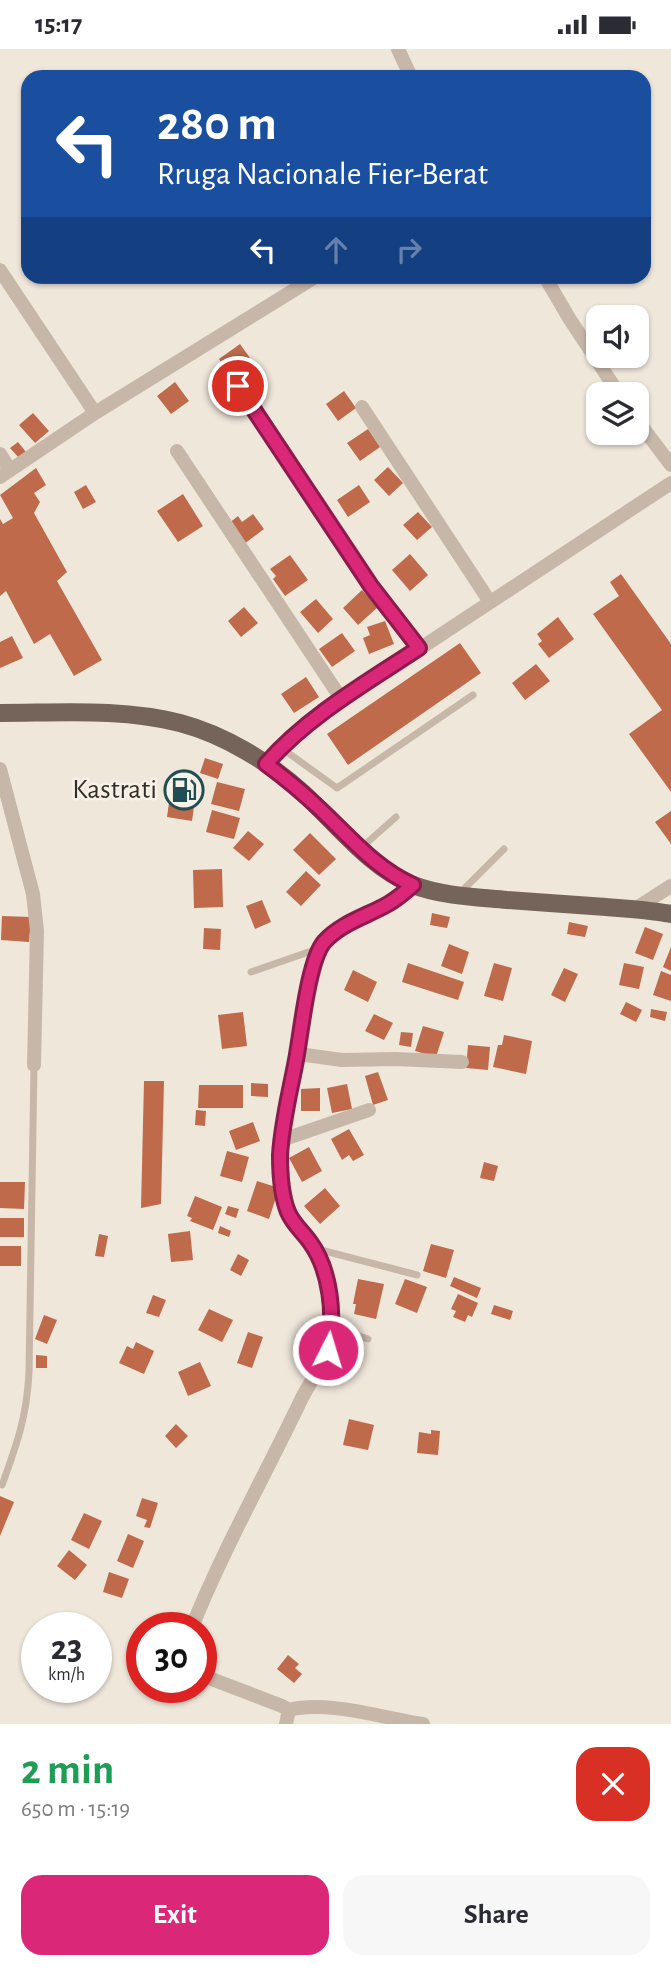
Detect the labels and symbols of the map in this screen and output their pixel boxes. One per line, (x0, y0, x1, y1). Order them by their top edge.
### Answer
pin (208, 356, 268, 416)
fuel station icon: Kastrati (163, 769, 205, 811)
place label: Kastrati (72, 776, 157, 804)
position arrow (291, 1313, 365, 1387)
speed limit sign: 30 (126, 1612, 217, 1703)

